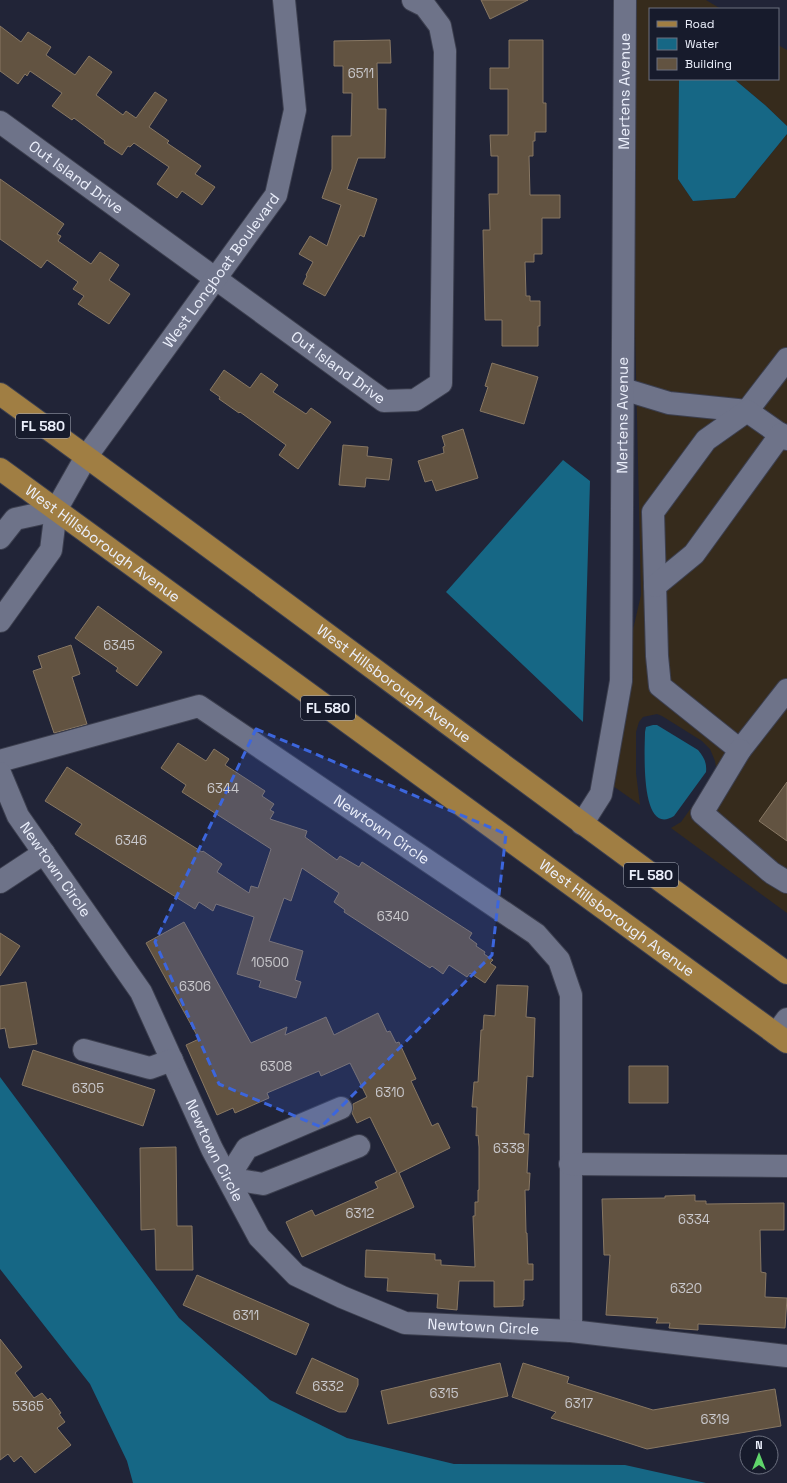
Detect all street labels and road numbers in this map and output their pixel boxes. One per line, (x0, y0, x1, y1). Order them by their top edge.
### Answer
street label: Mertens Avenue (614, 33, 634, 150)
street label: Out Island Drive (25, 136, 128, 218)
street label: West Longboat Boulevard (158, 189, 283, 351)
street label: Out Island Drive (287, 327, 390, 408)
street label: Mertens Avenue (612, 357, 632, 474)
road number: FL 580 (16, 414, 70, 438)
street label: West Hillsborough Avenue (22, 481, 184, 606)
street label: West Hillsborough Avenue (313, 620, 475, 747)
road number: FL 580 (301, 696, 355, 720)
street label: Newtown Circle (330, 790, 434, 868)
street label: Newtown Circle (16, 818, 96, 921)
street label: West Hillsborough Avenue (536, 855, 699, 981)
road number: FL 580 (624, 863, 678, 887)
street label: Newtown Circle (182, 1096, 248, 1205)
street label: Newtown Circle (427, 1314, 540, 1338)

